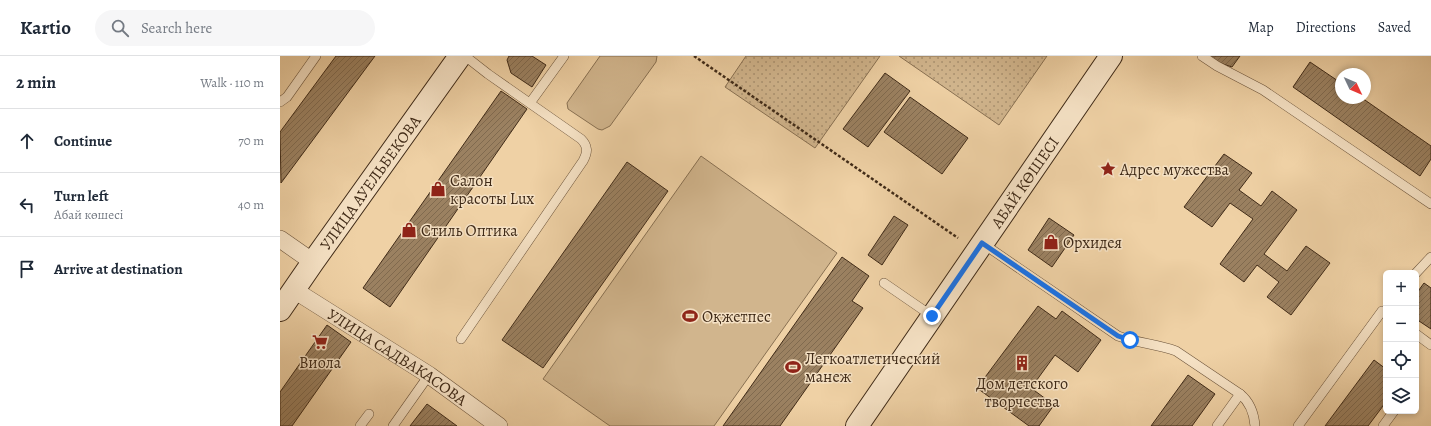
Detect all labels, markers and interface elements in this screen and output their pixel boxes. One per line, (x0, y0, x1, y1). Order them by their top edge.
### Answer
search box (95, 10, 375, 46)
text: Kartio (20, 15, 71, 41)
icon: search (109, 17, 131, 39)
text: Search here (141, 18, 212, 38)
text: Map (1248, 18, 1274, 37)
text: Directions (1296, 18, 1356, 37)
text: Saved (1378, 18, 1411, 37)
north arrow (1335, 68, 1371, 104)
text: 2 min (16, 71, 56, 94)
text: Walk · 110 m (200, 74, 264, 91)
street label: УЛИЦА АУЕЛЬБЕКОВА (315, 111, 427, 255)
icon: ahead (16, 130, 38, 152)
text: Continue (54, 131, 112, 151)
text: 70 m (238, 132, 264, 149)
street label: АБАЙ КӨШЕСІ (986, 132, 1065, 233)
place label: Адрес мужества (1119, 159, 1230, 181)
place icon: Адрес мужества (1099, 160, 1117, 178)
place label: Салон красоты Lux (450, 170, 535, 210)
shop icon: Салон красоты Lux (429, 180, 447, 198)
text: Turn left (54, 186, 109, 206)
icon: left (16, 194, 38, 216)
text: 40 m (238, 196, 264, 213)
text: Абай көшесі (54, 206, 123, 223)
place label: Стиль Оптика (421, 220, 518, 242)
shop icon: Стиль Оптика (400, 221, 418, 239)
place label: Орхидея (1063, 232, 1122, 254)
shop icon: Орхидея (1042, 233, 1060, 251)
icon: arrive (16, 258, 38, 280)
text: Arrive at destination (54, 259, 183, 279)
map controls (1383, 270, 1419, 414)
button: + (1383, 270, 1419, 306)
street label: УЛИЦА САДВАКАСОВА (323, 304, 472, 412)
place label: Оқжетпес (702, 306, 771, 328)
button: − (1383, 306, 1419, 342)
sports icon: Оқжетпес (681, 307, 699, 325)
route end (923, 307, 941, 325)
route start (1121, 331, 1139, 349)
supermarket icon: Виола (311, 333, 329, 351)
button: locate (1383, 342, 1419, 378)
place label: Легкоатлетический манеж (805, 348, 940, 388)
place label: Виола (299, 352, 342, 374)
building icon: Дом детского творчества (1013, 354, 1031, 372)
sports icon: Легкоатлетический манеж (784, 358, 802, 376)
place label: Дом детского творчества (976, 373, 1068, 413)
button: layers (1383, 378, 1419, 414)

